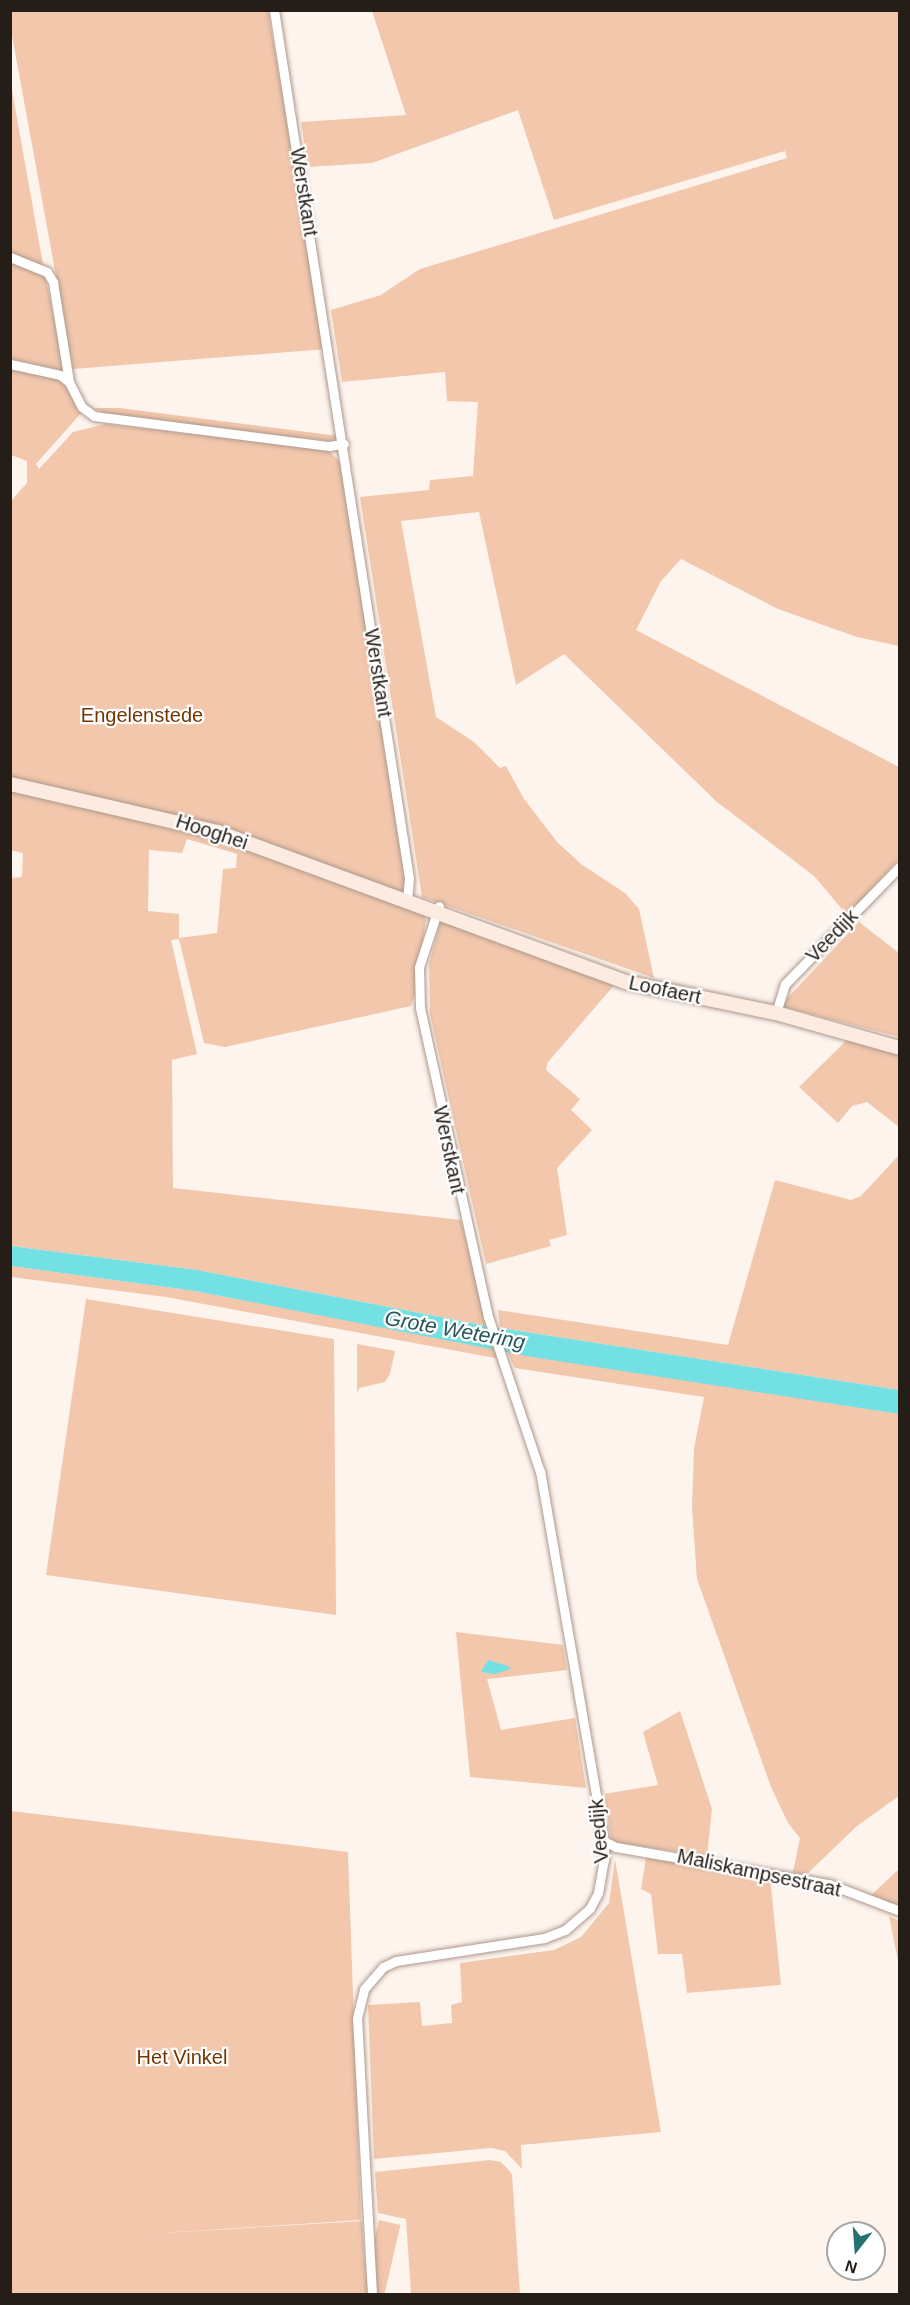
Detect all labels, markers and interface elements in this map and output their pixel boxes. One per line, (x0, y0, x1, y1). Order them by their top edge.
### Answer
street label: Werstkant (285, 146, 323, 238)
street label: Werstkant (359, 627, 397, 719)
park label: Engelenstede (81, 703, 203, 727)
street label: Hooghei (173, 809, 251, 855)
street label: Veedijk (801, 904, 863, 968)
street label: Loofaert (627, 971, 703, 1009)
street label: Werstkant (428, 1104, 470, 1196)
water label: Grote Wetering (383, 1305, 527, 1355)
street label: Veedijk (584, 1798, 614, 1864)
street label: Maliskampsestraat (675, 1844, 843, 1902)
park label: Het Vinkel (137, 2045, 227, 2069)
north arrow (826, 2221, 886, 2281)
text: N (843, 2257, 859, 2277)

